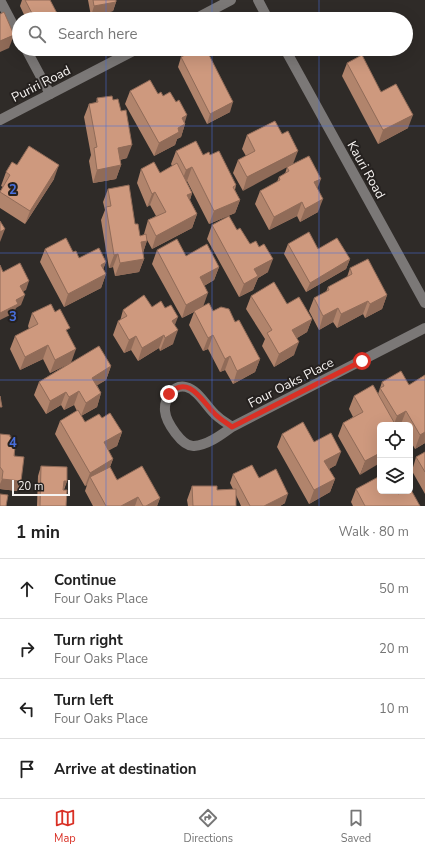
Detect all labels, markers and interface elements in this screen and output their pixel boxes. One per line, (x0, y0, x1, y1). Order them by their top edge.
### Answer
search box (12, 12, 413, 56)
icon: search (26, 23, 48, 45)
text: Search here (58, 24, 138, 44)
street label: Puriri Road (8, 61, 74, 107)
street label: Kauri Road (343, 138, 389, 202)
text: 2 (9, 181, 17, 199)
text: 3 (9, 308, 17, 326)
route start (353, 352, 371, 370)
street label: Four Oaks Place (245, 354, 337, 412)
route end (160, 385, 178, 403)
map controls (377, 422, 413, 494)
button: locate (377, 422, 413, 458)
text: 4 (9, 434, 17, 452)
button: layers (377, 458, 413, 494)
scale bar (12, 478, 70, 497)
text: 20 m (18, 479, 43, 494)
text: 1 min (16, 521, 60, 544)
text: Walk · 80 m (338, 523, 409, 541)
text: Continue (54, 570, 116, 590)
icon: ahead (16, 578, 38, 600)
text: 50 m (379, 580, 409, 598)
text: Four Oaks Place (54, 590, 148, 608)
text: Turn right (54, 630, 123, 650)
icon: right (16, 638, 38, 660)
text: 20 m (379, 640, 409, 658)
text: Four Oaks Place (54, 650, 148, 668)
text: Turn left (54, 690, 113, 710)
icon: left (16, 698, 38, 720)
text: 10 m (379, 700, 409, 718)
text: Four Oaks Place (54, 710, 148, 728)
icon: arrive (16, 758, 38, 780)
text: Arrive at destination (54, 759, 197, 779)
tab: Map (54, 807, 76, 846)
tab: Directions (184, 807, 233, 846)
tab: Saved (341, 807, 371, 846)

